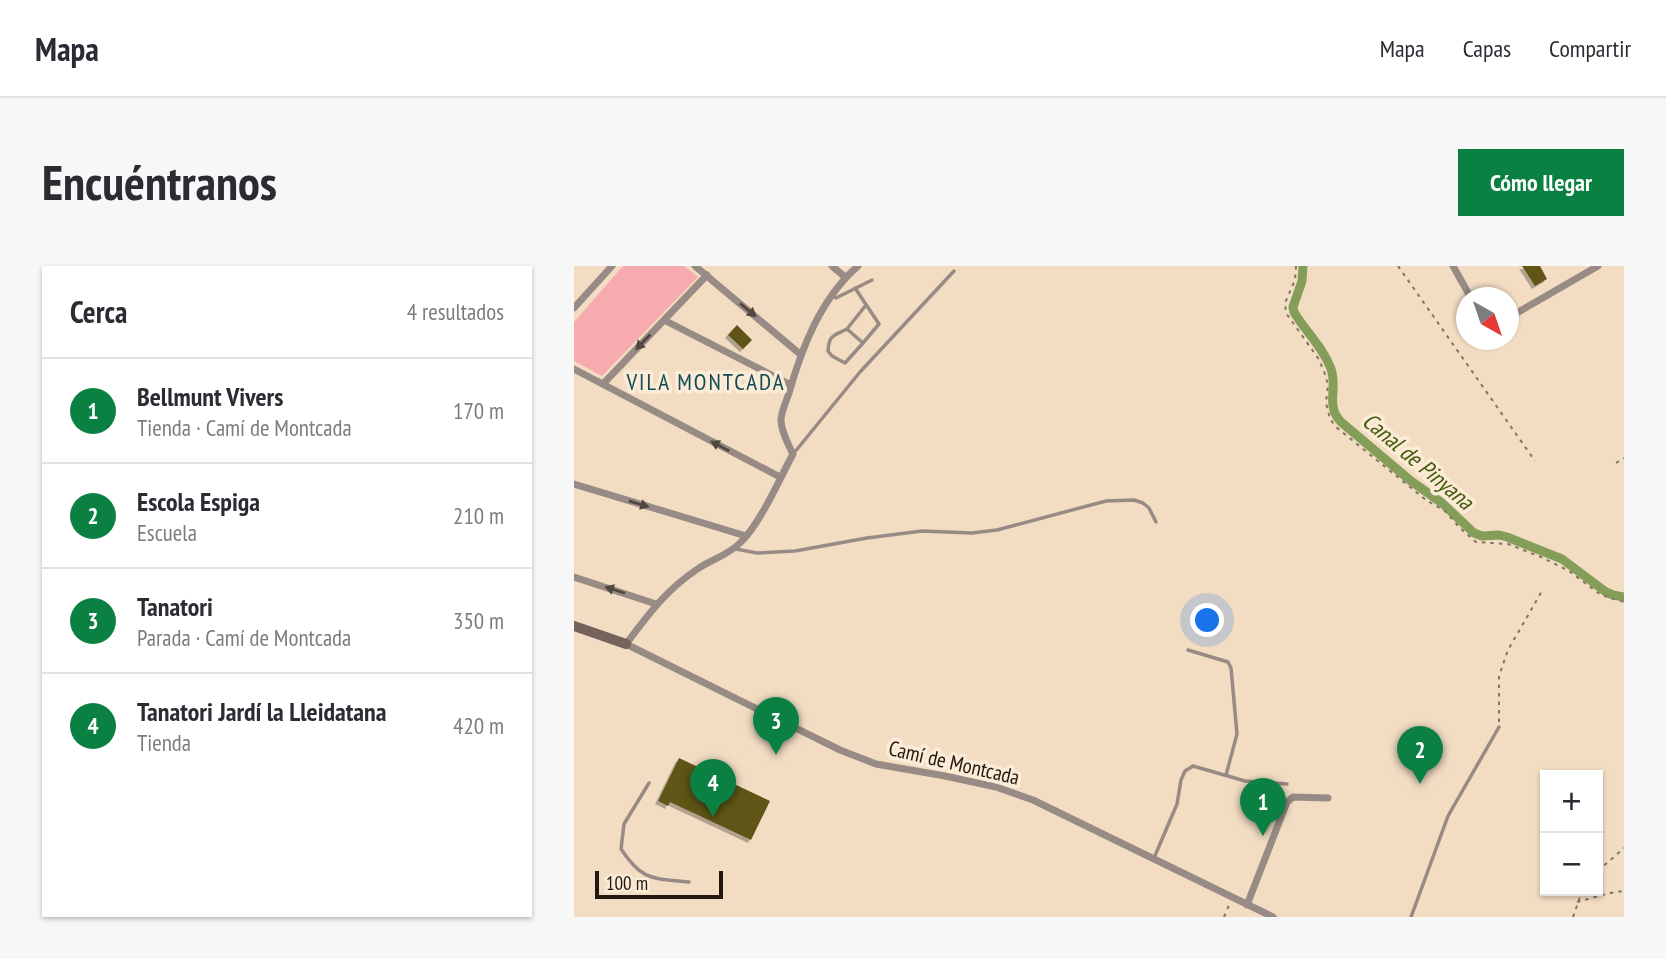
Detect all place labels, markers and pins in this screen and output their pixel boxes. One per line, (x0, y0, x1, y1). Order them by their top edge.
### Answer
pin: 3 (753, 697, 799, 755)
pin: 2 (1397, 726, 1443, 784)
pin: 4 (690, 759, 736, 817)
pin: 1 (1240, 778, 1286, 836)

